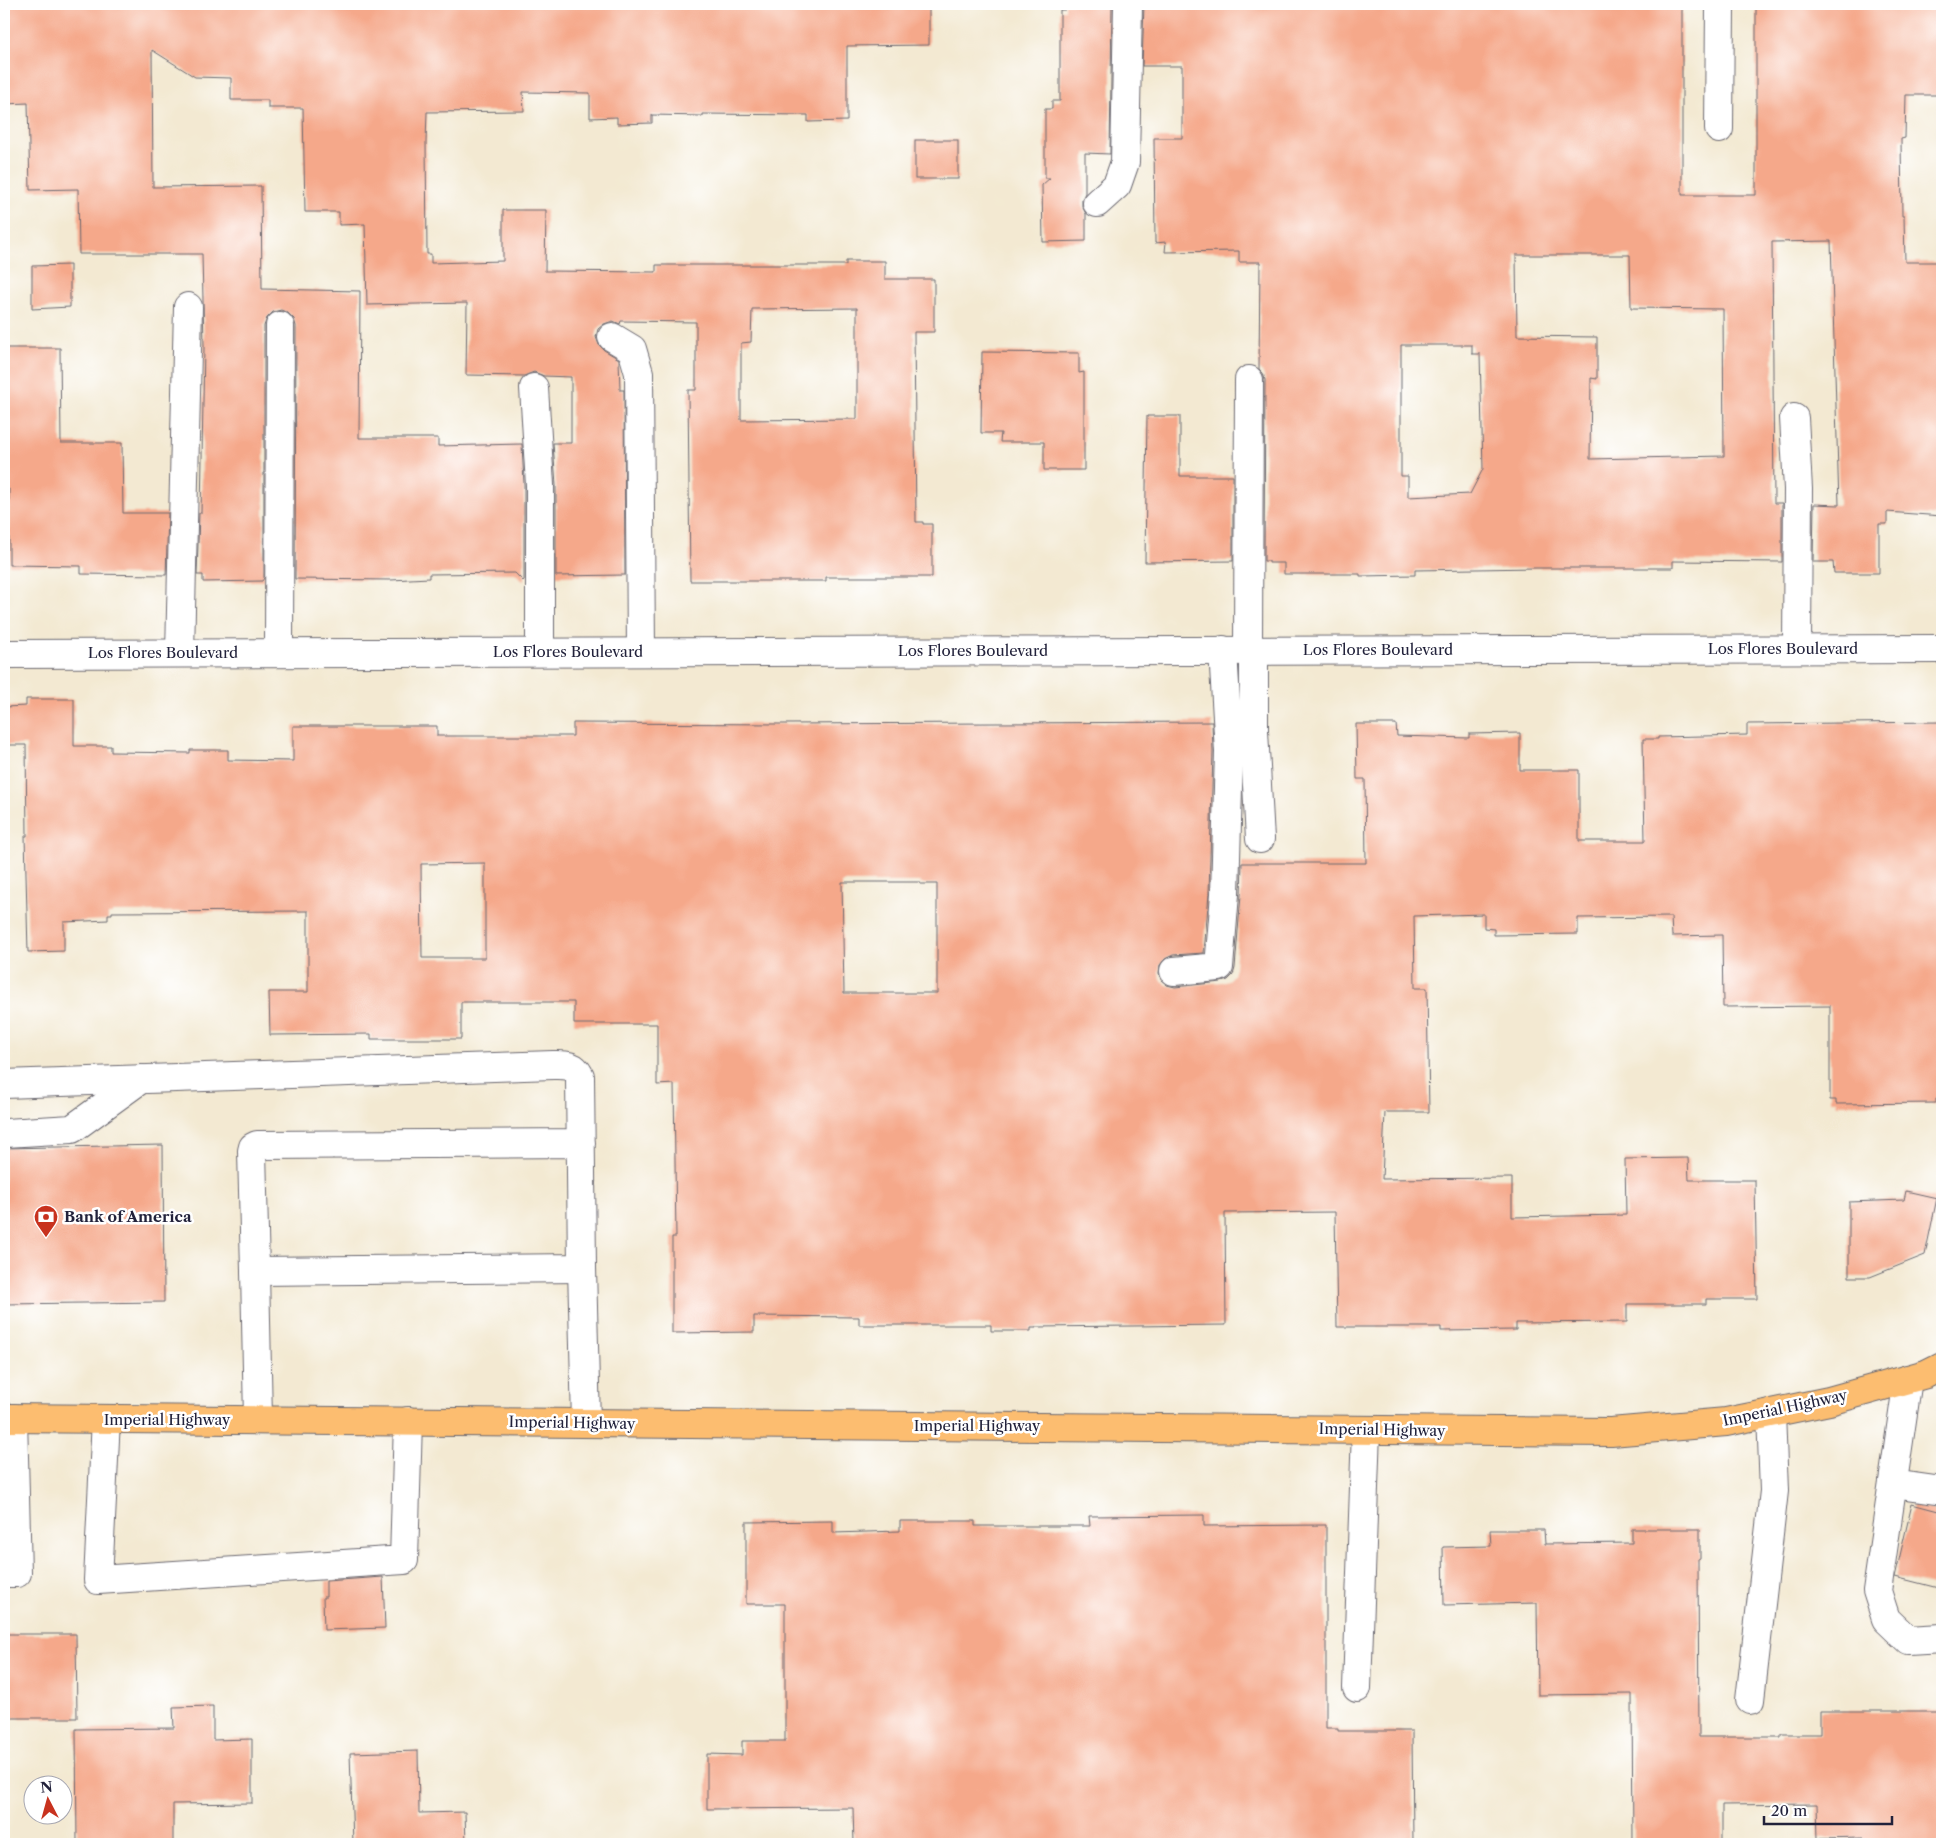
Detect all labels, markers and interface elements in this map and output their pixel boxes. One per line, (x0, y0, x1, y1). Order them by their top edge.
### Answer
street label: Los Flores Boulevard (1708, 639, 1858, 658)
street label: Los Flores Boulevard (1303, 640, 1453, 659)
street label: Los Flores Boulevard (898, 641, 1048, 660)
street label: Los Flores Boulevard (493, 642, 643, 661)
street label: Los Flores Boulevard (88, 643, 238, 662)
bank icon: Bank of America (33, 1204, 59, 1238)
place label: Bank of America (64, 1207, 192, 1226)
street label: Imperial Highway (1721, 1385, 1849, 1430)
street label: Imperial Highway (104, 1410, 231, 1429)
street label: Imperial Highway (508, 1412, 636, 1433)
street label: Imperial Highway (914, 1416, 1041, 1435)
street label: Imperial Highway (1318, 1419, 1446, 1440)
north arrow (22, 1776, 72, 1826)
text: N (40, 1777, 54, 1797)
scale bar (1764, 1793, 1891, 1825)
text: 20 m (1771, 1801, 1807, 1820)

